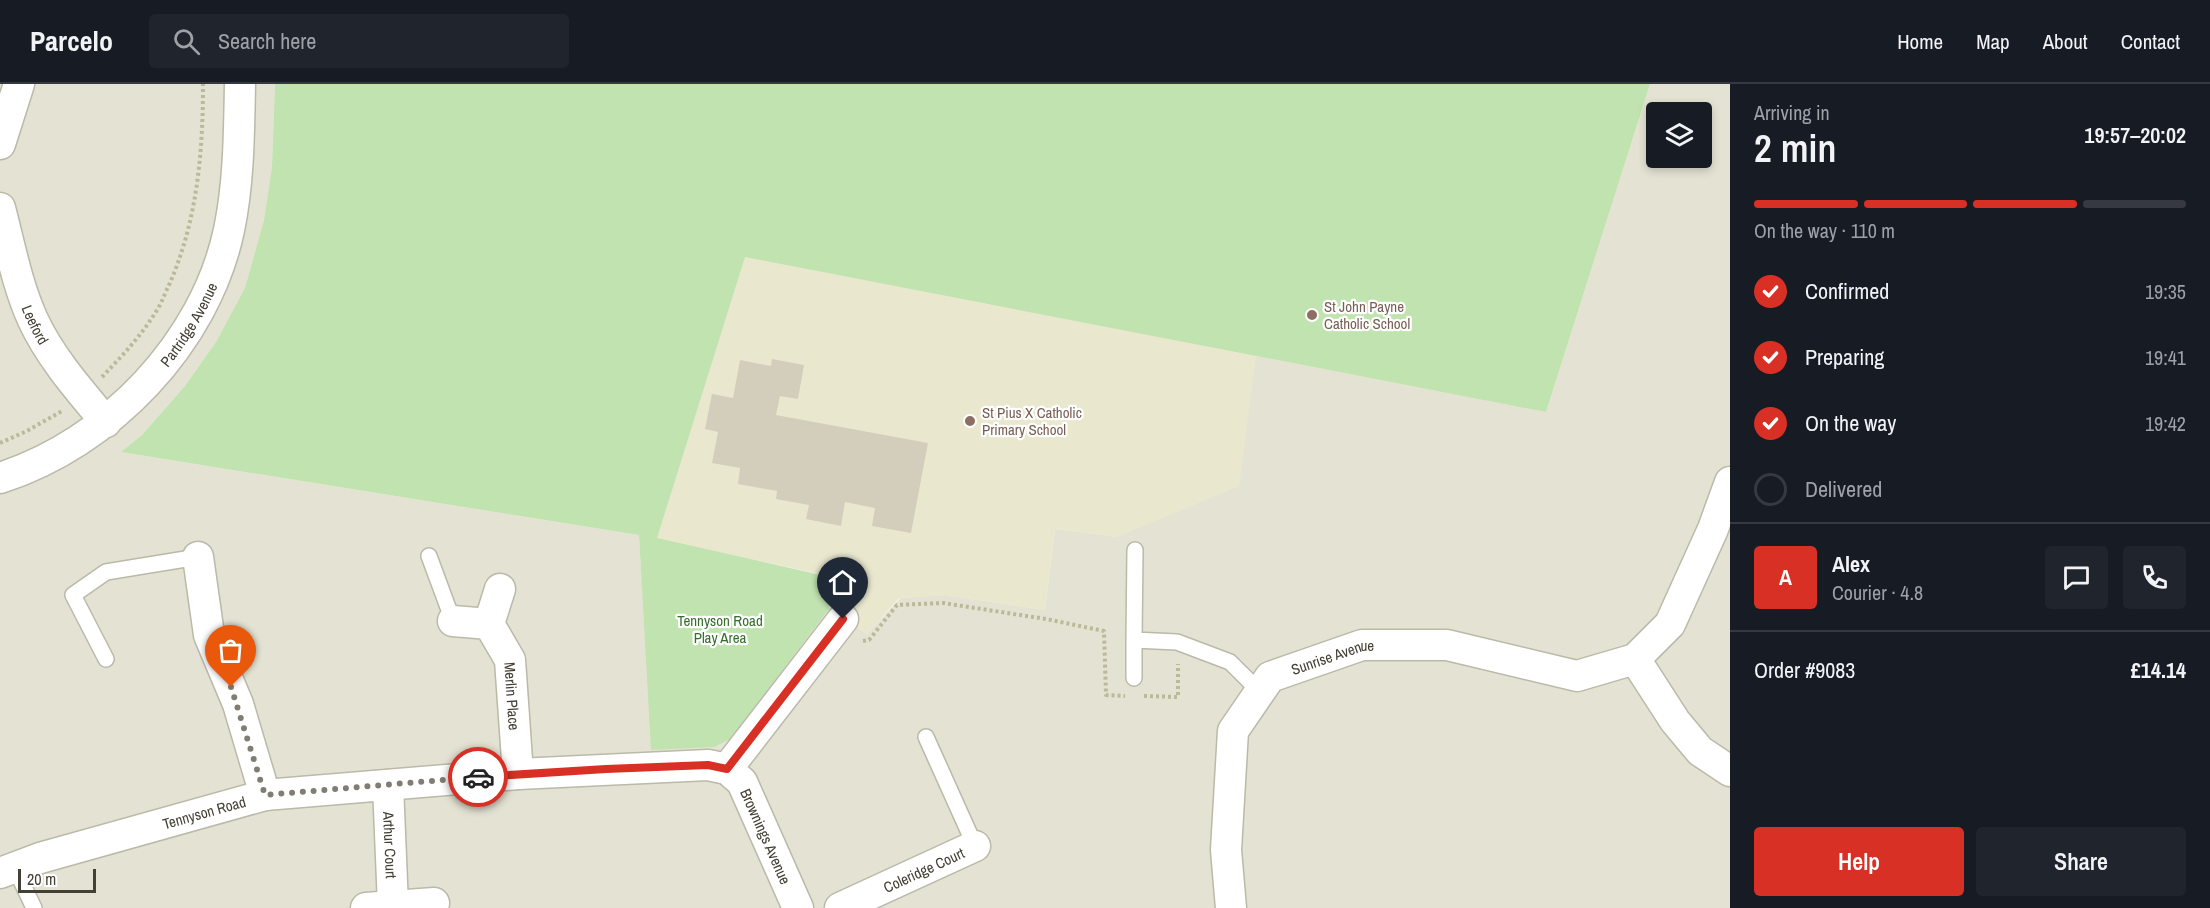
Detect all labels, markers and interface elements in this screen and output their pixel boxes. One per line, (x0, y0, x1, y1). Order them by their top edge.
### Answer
search box (149, 14, 569, 68)
text: Parcelo (30, 22, 113, 60)
icon: search (170, 25, 203, 58)
text: Search here (218, 26, 316, 56)
text: Home (1897, 27, 1943, 56)
text: Map (1976, 27, 2010, 56)
text: About (2043, 27, 2088, 56)
text: Contact (2121, 27, 2180, 56)
text: Arriving in (1754, 99, 1830, 126)
map controls (1646, 102, 1712, 168)
button: layers (1646, 102, 1712, 168)
text: 19:57–20:02 (2084, 120, 2186, 150)
text: 2 min (1754, 122, 1836, 174)
text: On the way · 110 m (1754, 217, 1895, 244)
icon: check (1754, 275, 1787, 308)
text: Confirmed (1805, 276, 1889, 306)
text: 19:35 (2145, 278, 2186, 305)
street label: Partridge Avenue (155, 279, 222, 371)
place label: St John Payne Catholic School (1324, 296, 1410, 334)
street label: Leeford (17, 302, 54, 348)
marker: St John Payne Catholic School (1305, 308, 1319, 322)
icon: check (1754, 341, 1787, 374)
text: Preparing (1805, 342, 1884, 372)
text: 19:41 (2145, 344, 2186, 371)
place label: St Pius X Catholic Primary School (982, 402, 1082, 440)
icon: check (1754, 407, 1787, 440)
text: On the way (1805, 408, 1896, 438)
text: 19:42 (2145, 410, 2186, 437)
marker: St Pius X Catholic Primary School (963, 414, 977, 428)
text: Delivered (1805, 474, 1882, 504)
button: chat (2045, 546, 2108, 609)
button: phone (2123, 546, 2186, 609)
text: Alex (1832, 549, 1870, 579)
pin (817, 557, 868, 619)
text: A (1779, 562, 1792, 592)
icon: home (826, 566, 859, 599)
text: Courier · 4.8 (1832, 579, 1923, 606)
park label: Tennyson Road Play Area (677, 610, 763, 648)
pin (205, 625, 256, 687)
icon: bag (214, 634, 247, 667)
street label: Sunrise Avenue (1288, 635, 1374, 679)
text: Order #9083 (1754, 655, 1855, 685)
text: £14.14 (2131, 655, 2186, 685)
street label: Merlin Place (500, 661, 525, 731)
courier (448, 747, 508, 807)
icon: car (462, 761, 495, 794)
street label: Brownings Avenue (736, 785, 797, 887)
street label: Tennyson Road (160, 790, 248, 834)
street label: Arthur Court (379, 810, 402, 879)
button: Help (1754, 827, 1964, 896)
button: Share (1976, 827, 2186, 896)
street label: Coleridge Court (880, 842, 968, 897)
scale bar (18, 866, 96, 894)
text: 20 m (27, 868, 56, 890)

